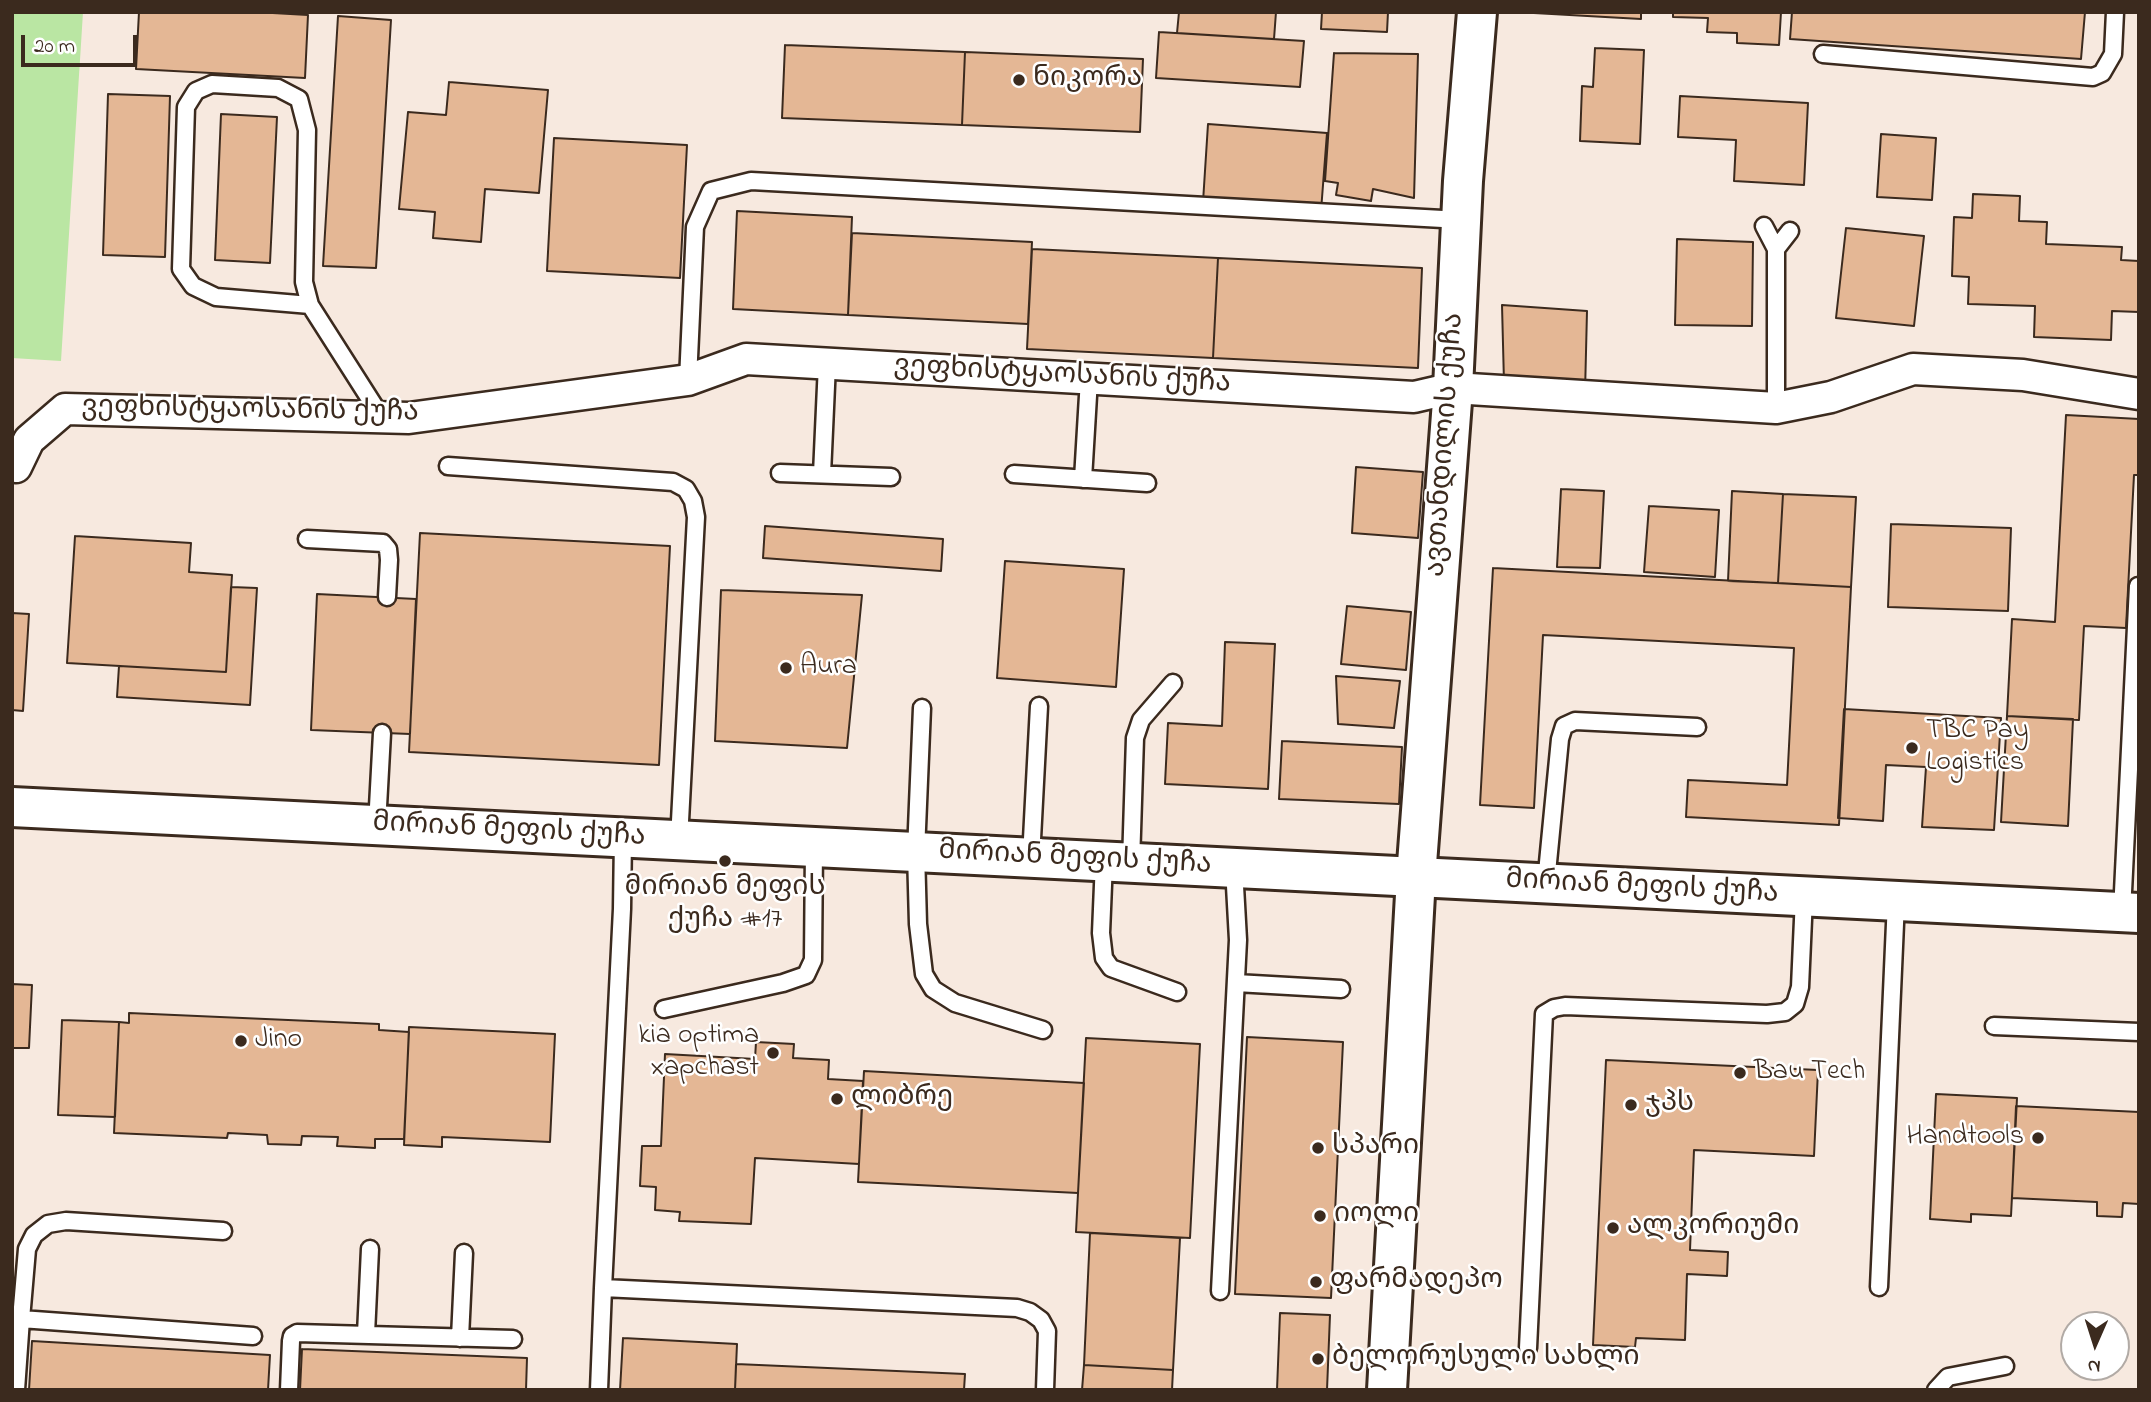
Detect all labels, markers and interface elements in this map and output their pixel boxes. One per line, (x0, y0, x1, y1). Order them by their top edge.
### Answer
scale bar (24, 21, 140, 65)
text: 20 m (34, 32, 75, 62)
place label: ნიკორა (1033, 63, 1142, 97)
marker: ნიკორა (1011, 72, 1027, 88)
street label: ავთანდილის ქუჩა (1421, 312, 1473, 578)
street label: ვეფხისტყაოსანის ქუჩა (893, 351, 1231, 403)
street label: ვეფხისტყაოსანის ქუჩა (81, 392, 419, 432)
place label: Aura (800, 651, 857, 685)
marker: Aura (778, 660, 794, 676)
place label: TBC Pay Logistics (1926, 715, 2028, 781)
marker: TBC Pay Logistics (1904, 740, 1920, 756)
street label: მირიან მეფის ქუჩა (372, 808, 646, 856)
street label: მირიან მეფის ქუჩა (938, 836, 1212, 884)
marker: მირიან მეფის ქუჩა #17 (717, 853, 733, 869)
street label: მირიან მეფის ქუჩა (1505, 865, 1779, 913)
place label: მირიან მეფის ქუჩა #17 (625, 872, 825, 938)
place label: kia optima xapchast (638, 1020, 759, 1086)
place label: Jino (255, 1024, 302, 1058)
marker: Jino (233, 1033, 249, 1049)
marker: kia optima xapchast (765, 1045, 781, 1061)
place label: Bau Tech (1754, 1056, 1865, 1090)
marker: Bau Tech (1732, 1065, 1748, 1081)
place label: ლიბრე (851, 1082, 953, 1116)
place label: ჯპს (1645, 1088, 1694, 1122)
marker: ლიბრე (829, 1091, 845, 1107)
marker: ჯპს (1623, 1097, 1639, 1113)
place label: Handtools (1906, 1121, 2024, 1155)
marker: Handtools (2030, 1130, 2046, 1146)
place label: სპარი (1332, 1131, 1419, 1165)
marker: სპარი (1310, 1140, 1326, 1156)
place label: იოლი (1334, 1199, 1419, 1233)
marker: იოლი (1312, 1208, 1328, 1224)
place label: ალკორიუმი (1627, 1211, 1799, 1245)
marker: ალკორიუმი (1605, 1220, 1621, 1236)
place label: ფარმადეპო (1330, 1265, 1503, 1299)
marker: ფარმადეპო (1308, 1274, 1324, 1290)
north arrow (2060, 1311, 2130, 1381)
place label: ბელორუსული სახლი (1332, 1342, 1640, 1376)
marker: ბელორუსული სახლი (1310, 1351, 1326, 1367)
text: N (2087, 1352, 2101, 1379)

